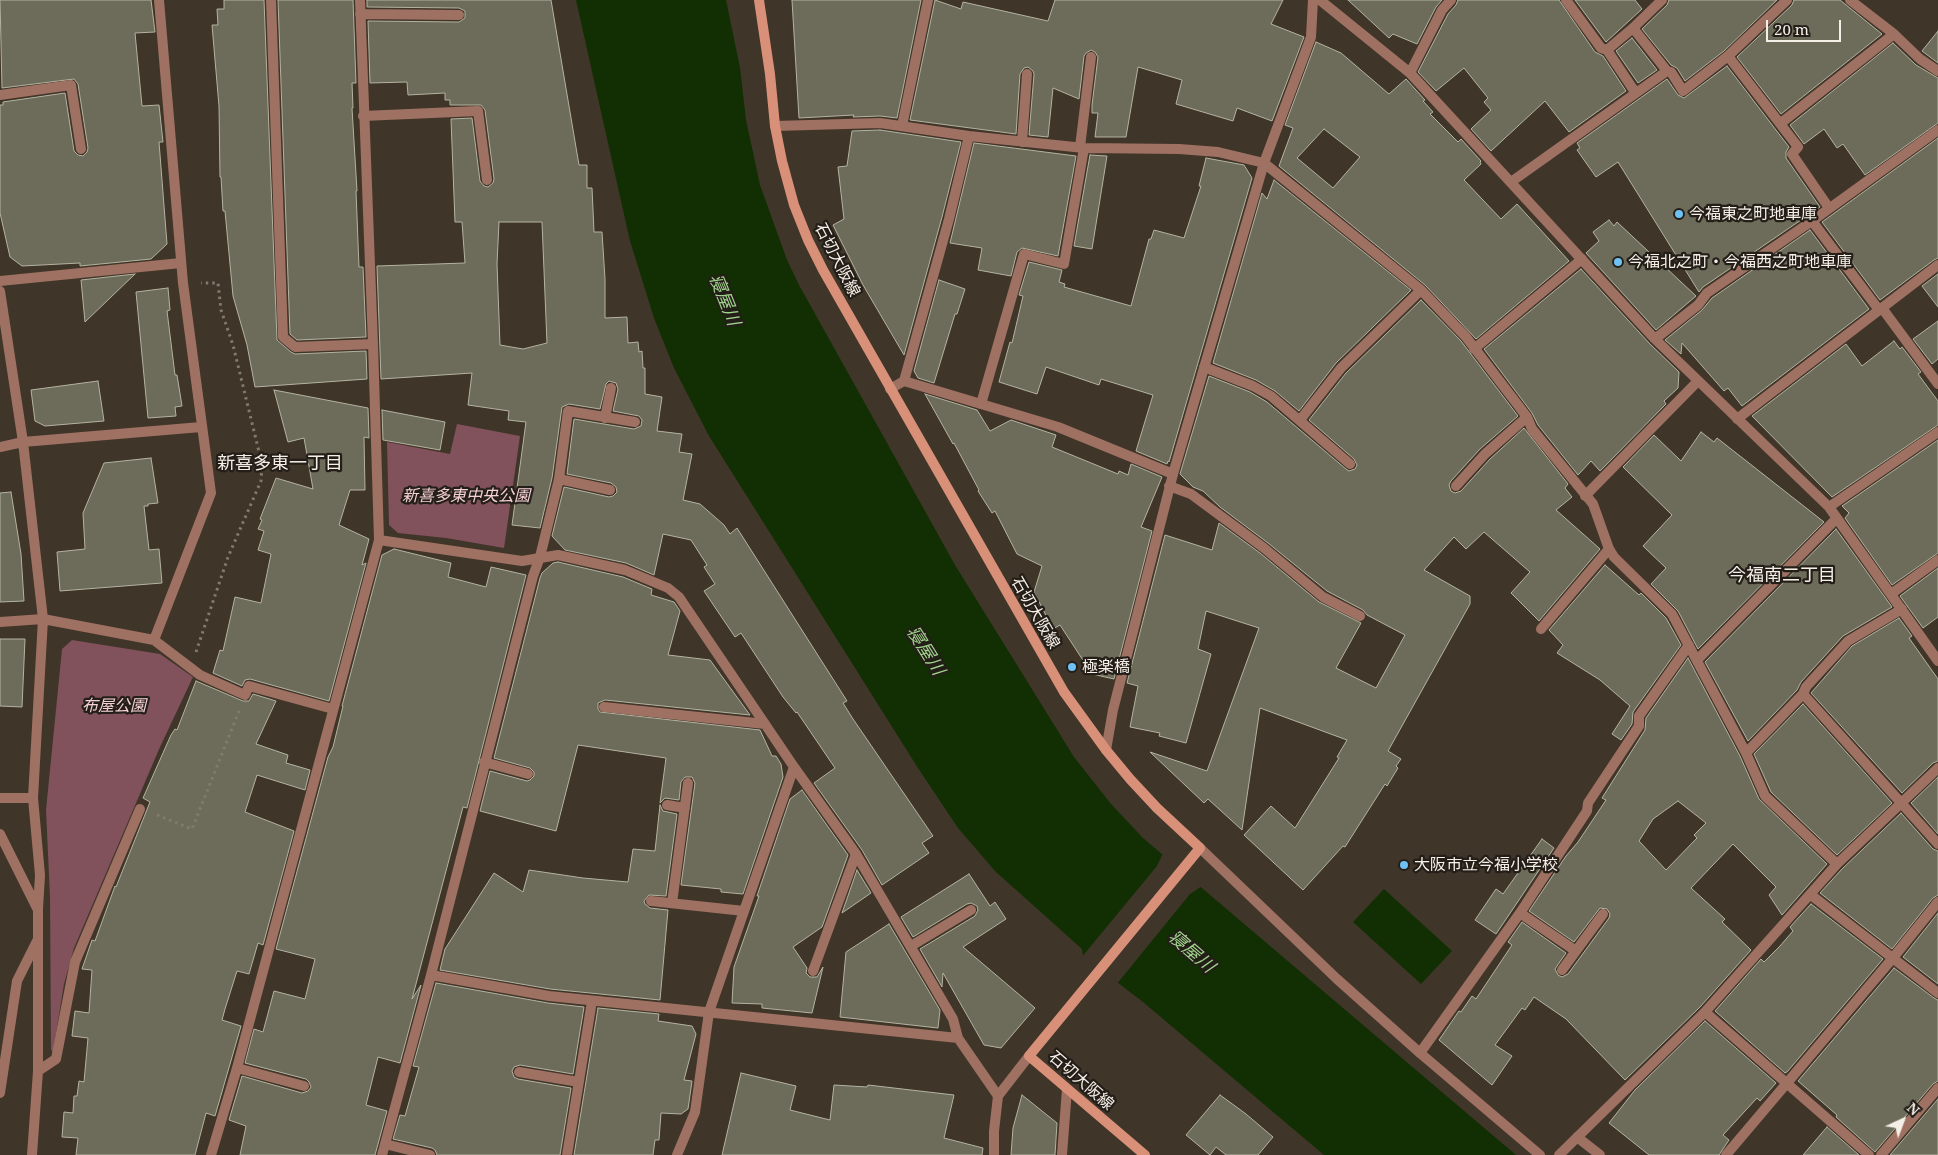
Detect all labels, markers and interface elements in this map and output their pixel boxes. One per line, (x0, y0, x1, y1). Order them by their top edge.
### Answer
scale bar (1768, 10, 1843, 42)
text: 20 m (1774, 19, 1809, 39)
place label: 今福東之町地車庫 (1689, 204, 1817, 224)
marker: 今福東之町地車庫 (1673, 208, 1685, 220)
street label: 石切大阪線 (810, 220, 864, 300)
place label: 今福北之町・今福西之町地車庫 (1628, 252, 1852, 272)
marker: 今福北之町・今福西之町地車庫 (1612, 256, 1624, 268)
water label: 寝屋川 (704, 271, 744, 329)
district label: 新喜多東一丁目 (217, 453, 343, 475)
park label: 新喜多東中央公園 (402, 486, 530, 506)
district label: 今福南二丁目 (1728, 565, 1836, 587)
street label: 石切大阪線 (1007, 574, 1063, 652)
water label: 寝屋川 (902, 622, 948, 680)
place label: 極楽橋 (1082, 657, 1130, 677)
marker: 極楽橋 (1066, 661, 1078, 673)
park label: 布屋公園 (82, 696, 146, 716)
place label: 大阪市立今福小学校 (1414, 855, 1558, 875)
marker: 大阪市立今福小学校 (1398, 859, 1410, 871)
water label: 寝屋川 (1164, 926, 1218, 978)
street label: 石切大阪線 (1045, 1048, 1117, 1114)
north arrow (1878, 1095, 1928, 1145)
text: N (1903, 1098, 1924, 1119)

